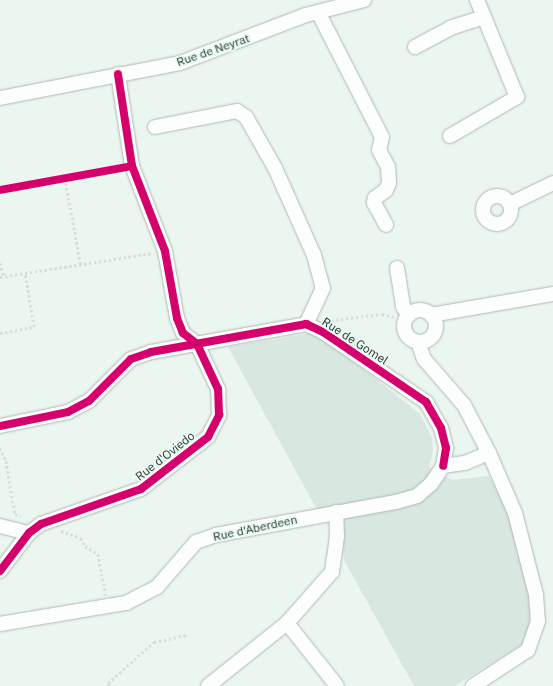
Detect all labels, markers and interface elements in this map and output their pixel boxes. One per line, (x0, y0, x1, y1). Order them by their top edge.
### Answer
street label: Rue de Neyrat (175, 31, 251, 69)
street label: Rue de Gomel (319, 314, 391, 368)
street label: Rue d'Oviedo (132, 428, 198, 484)
street label: Rue d'Aberdeen (212, 512, 298, 544)

